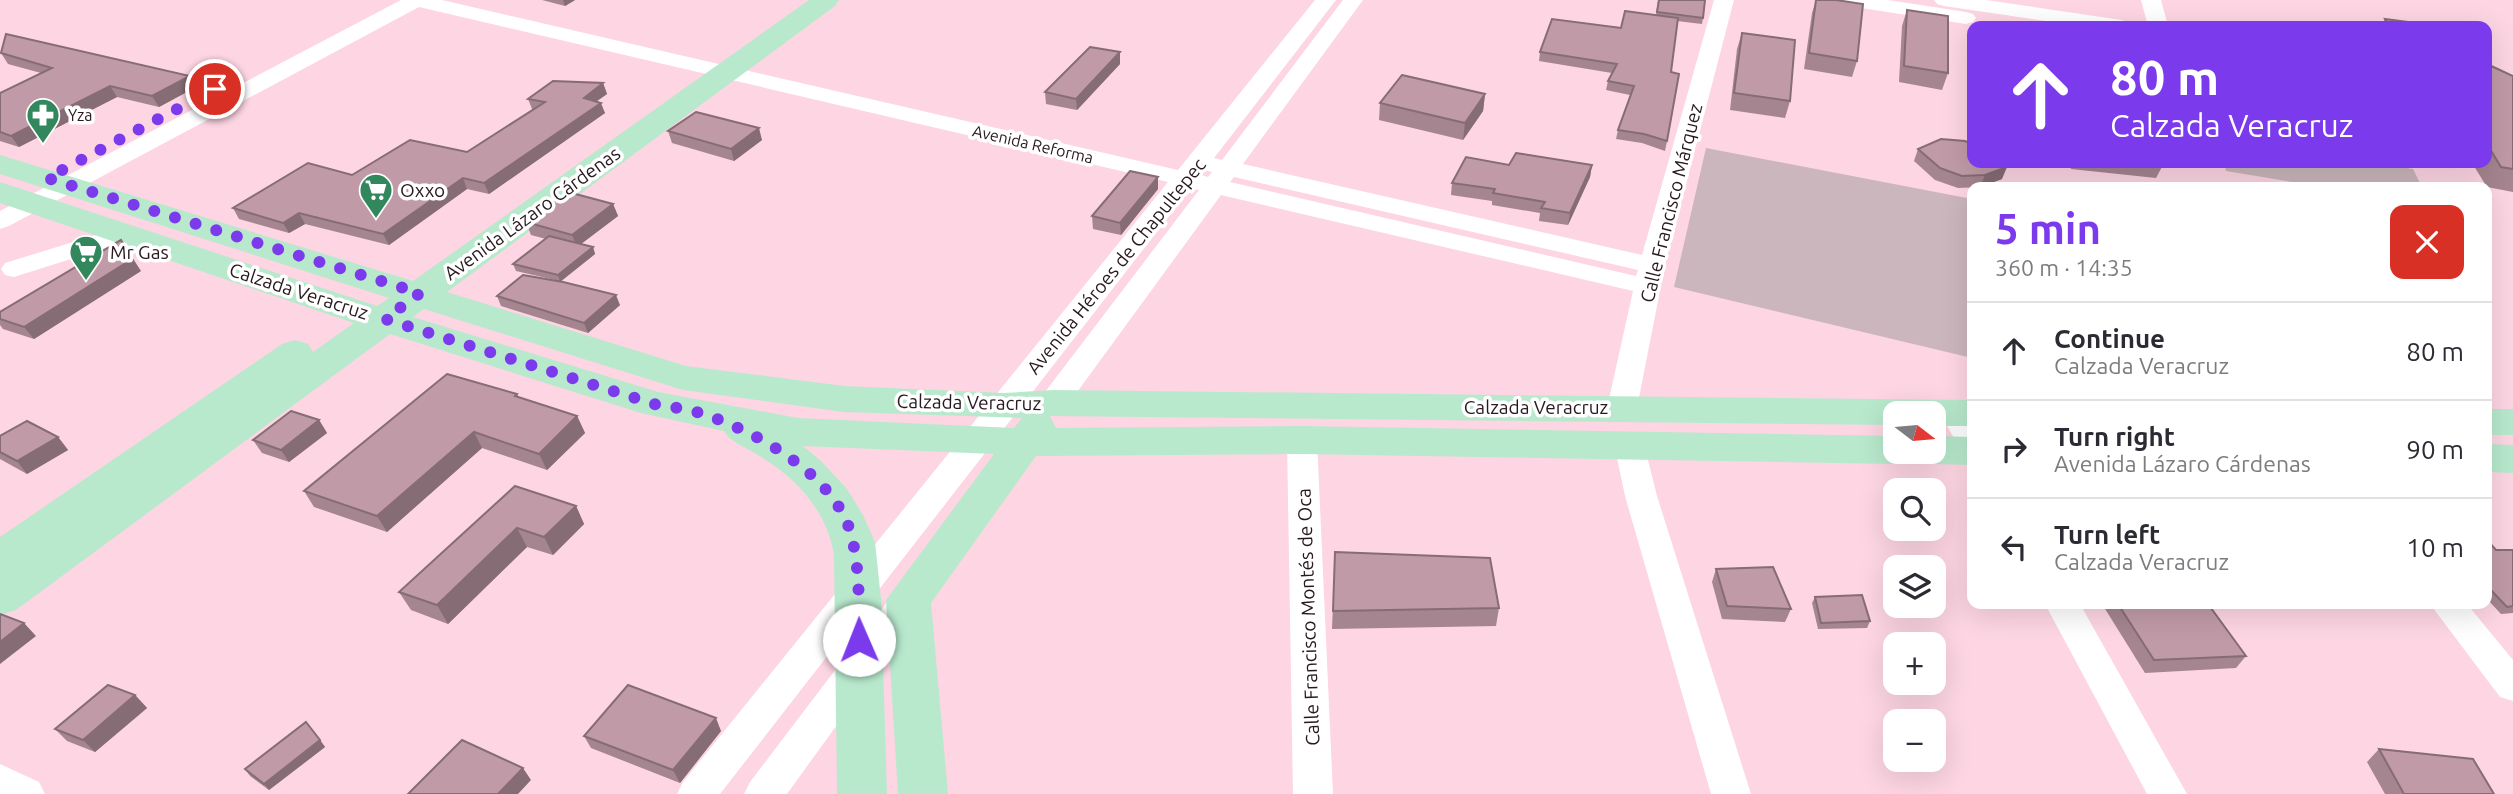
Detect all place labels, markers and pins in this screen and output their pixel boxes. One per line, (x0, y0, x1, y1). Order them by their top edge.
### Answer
pin (185, 59, 245, 119)
pharmacy icon: Yza (24, 96, 62, 145)
place label: Yza (68, 106, 93, 124)
supermarket icon: Oxxo (357, 171, 395, 220)
place label: Oxxo (400, 179, 445, 201)
supermarket icon: Mr Gas (67, 233, 105, 282)
place label: Mr Gas (110, 241, 169, 263)

